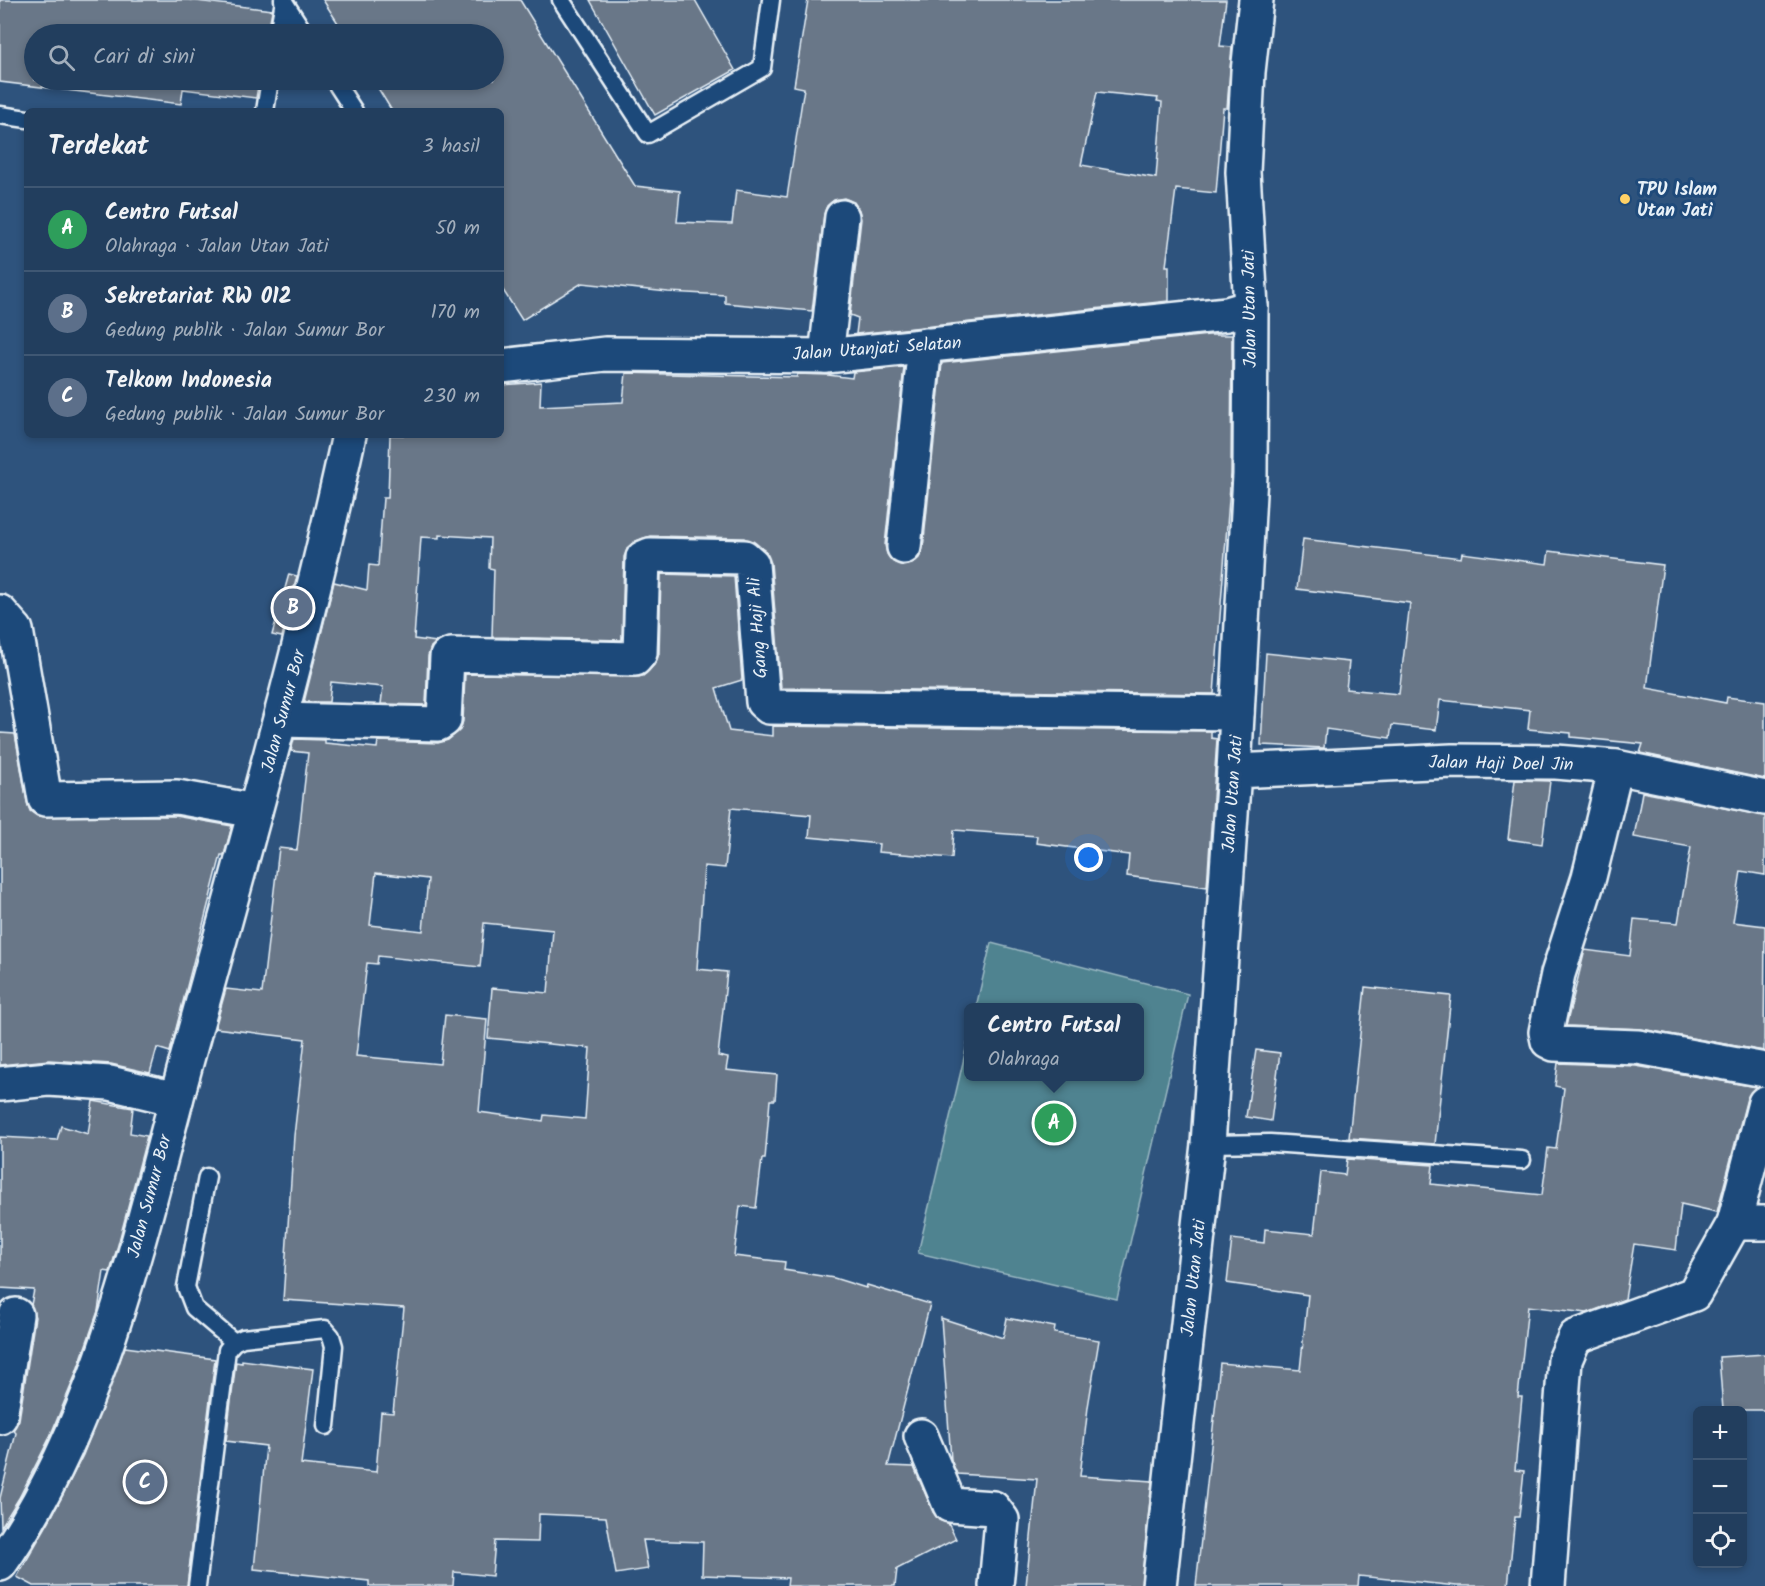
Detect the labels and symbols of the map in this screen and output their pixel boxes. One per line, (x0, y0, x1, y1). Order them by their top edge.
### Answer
place label: TPU Islam Utan Jati (1637, 176, 1717, 226)
marker: TPU Islam Utan Jati (1618, 192, 1632, 206)
street label: Jalan Utan Jati (1235, 249, 1266, 368)
street label: Jalan Utanjati Selatan (792, 329, 963, 370)
street label: Gang Haji Ali (740, 576, 776, 679)
pin: B (274, 586, 312, 630)
street label: Jalan Sumur Bor (254, 646, 315, 776)
street label: Jalan Utan Jati (1215, 734, 1252, 854)
street label: Jalan Haji Doel Jin (1428, 749, 1574, 780)
your location (1074, 843, 1103, 872)
pin: A (1034, 1100, 1074, 1146)
street label: Jalan Sumur Bor (120, 1131, 181, 1261)
street label: Jalan Utan Jati (1174, 1217, 1215, 1338)
pin: C (126, 1460, 164, 1504)

